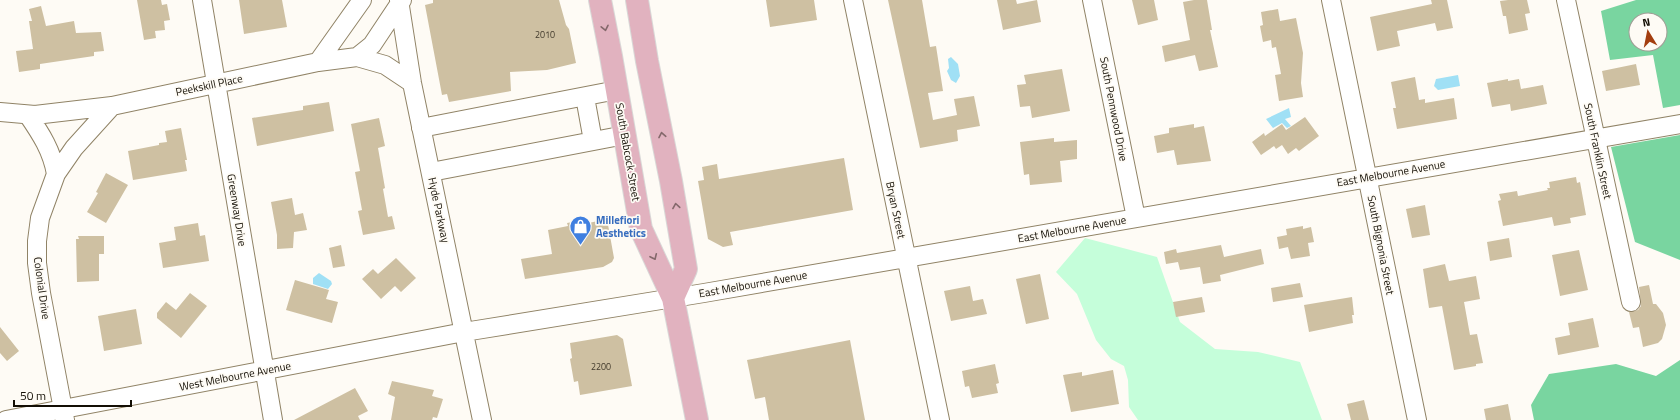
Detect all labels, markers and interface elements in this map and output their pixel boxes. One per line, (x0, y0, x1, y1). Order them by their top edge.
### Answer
north arrow (1628, 12, 1668, 52)
text: N (1641, 14, 1651, 31)
one-way arrow (601, 25, 609, 31)
house number: 2010 (535, 28, 555, 41)
street label: South Pennwood Drive (1096, 56, 1132, 163)
street label: Peekskill Place (174, 70, 244, 100)
street label: South Babcock Street (612, 102, 645, 202)
street label: South Franklin Street (1580, 102, 1616, 200)
one-way arrow (659, 132, 667, 139)
street label: East Melbourne Avenue (1336, 156, 1447, 190)
street label: Greenway Drive (223, 173, 251, 248)
street label: Hyde Parkway (424, 176, 454, 245)
street label: Bryan Street (882, 180, 910, 240)
street label: South Bignonia Street (1364, 194, 1399, 296)
one-way arrow (672, 203, 680, 209)
place label: Millefiori Aesthetics (596, 212, 646, 241)
street label: East Melbourne Avenue (1017, 212, 1128, 246)
shop icon: Millefiori Aesthetics (567, 213, 593, 246)
one-way arrow (649, 253, 657, 260)
street label: Colonial Drive (30, 256, 54, 321)
street label: East Melbourne Avenue (698, 267, 809, 301)
street label: West Melbourne Avenue (178, 357, 293, 395)
house number: 2200 (591, 360, 611, 373)
scale bar (14, 382, 131, 408)
text: 50 m (20, 386, 46, 405)

